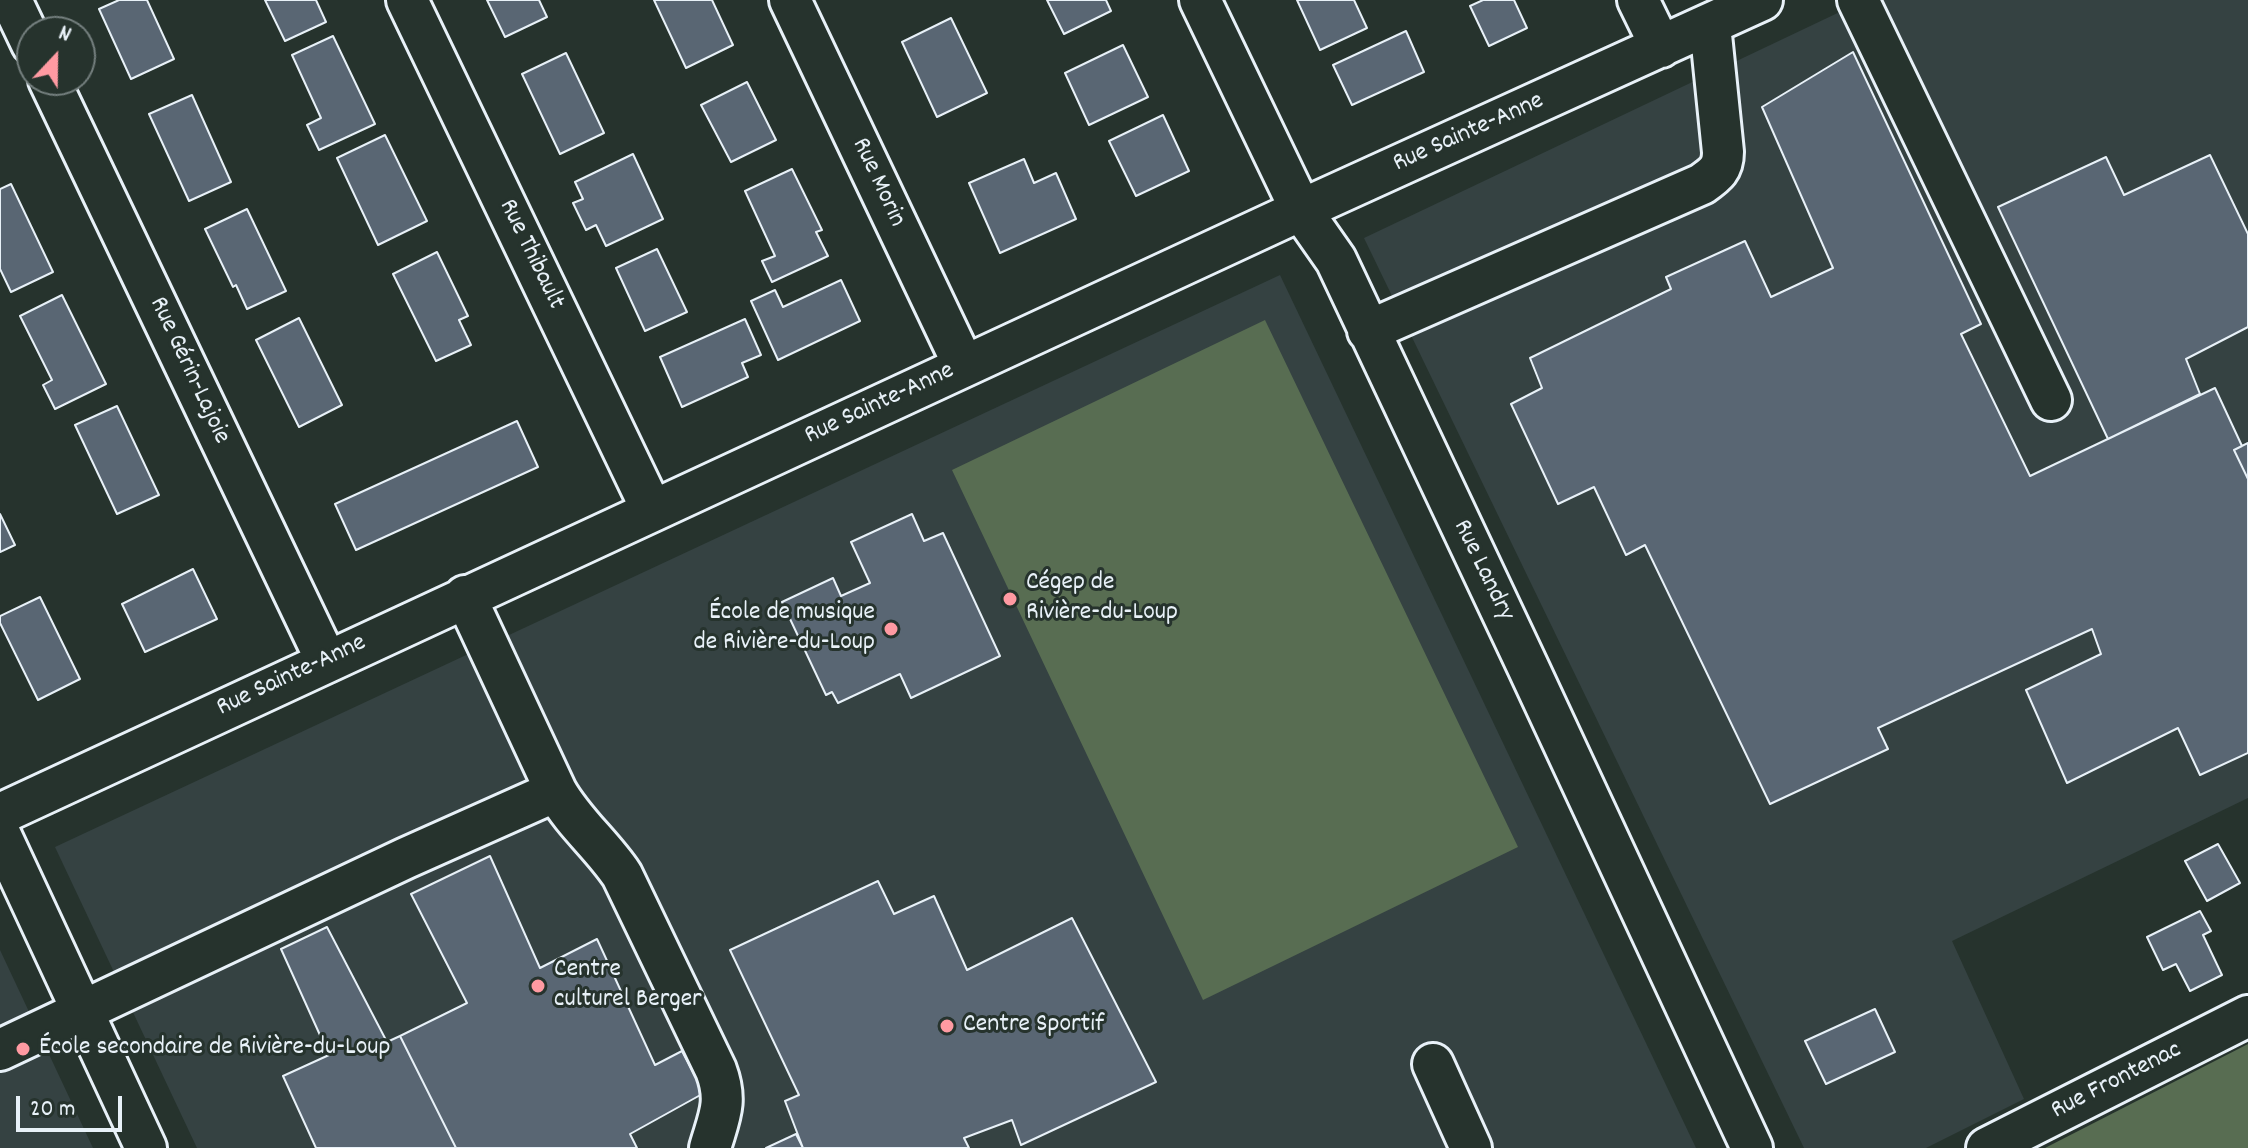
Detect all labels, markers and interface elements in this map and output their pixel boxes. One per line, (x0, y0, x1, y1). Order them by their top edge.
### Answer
north arrow (16, 16, 96, 96)
text: N (54, 19, 75, 52)
street label: Rue Sainte-Anne (1389, 87, 1549, 181)
street label: Rue Morin (843, 134, 911, 232)
street label: Rue Thibault (490, 195, 570, 315)
street label: Rue Gérin-Lajoie (140, 293, 236, 449)
street label: Rue Sainte-Anne (800, 357, 960, 453)
street label: Rue Landry (1444, 515, 1520, 627)
place label: Cégep de Rivière-du-Loup (1026, 568, 1178, 630)
marker: Cégep de Rivière-du-Loup (1001, 590, 1019, 608)
place label: École de musique de Rivière-du-Loup (694, 598, 875, 660)
marker: École de musique de Rivière-du-Loup (882, 620, 900, 638)
street label: Rue Sainte-Anne (212, 629, 372, 725)
place label: Centre culturel Berger (554, 955, 702, 1016)
marker: Centre culturel Berger (529, 977, 547, 995)
place label: Centre Sportif (963, 1010, 1104, 1042)
marker: Centre Sportif (938, 1017, 956, 1035)
place label: École secondaire de Rivière-du-Loup (39, 1033, 390, 1065)
street label: Rue Frontenac (2047, 1036, 2187, 1128)
marker: École secondaire de Rivière-du-Loup (14, 1040, 32, 1058)
scale bar (20, 1080, 126, 1130)
text: 20 m (30, 1093, 76, 1127)

